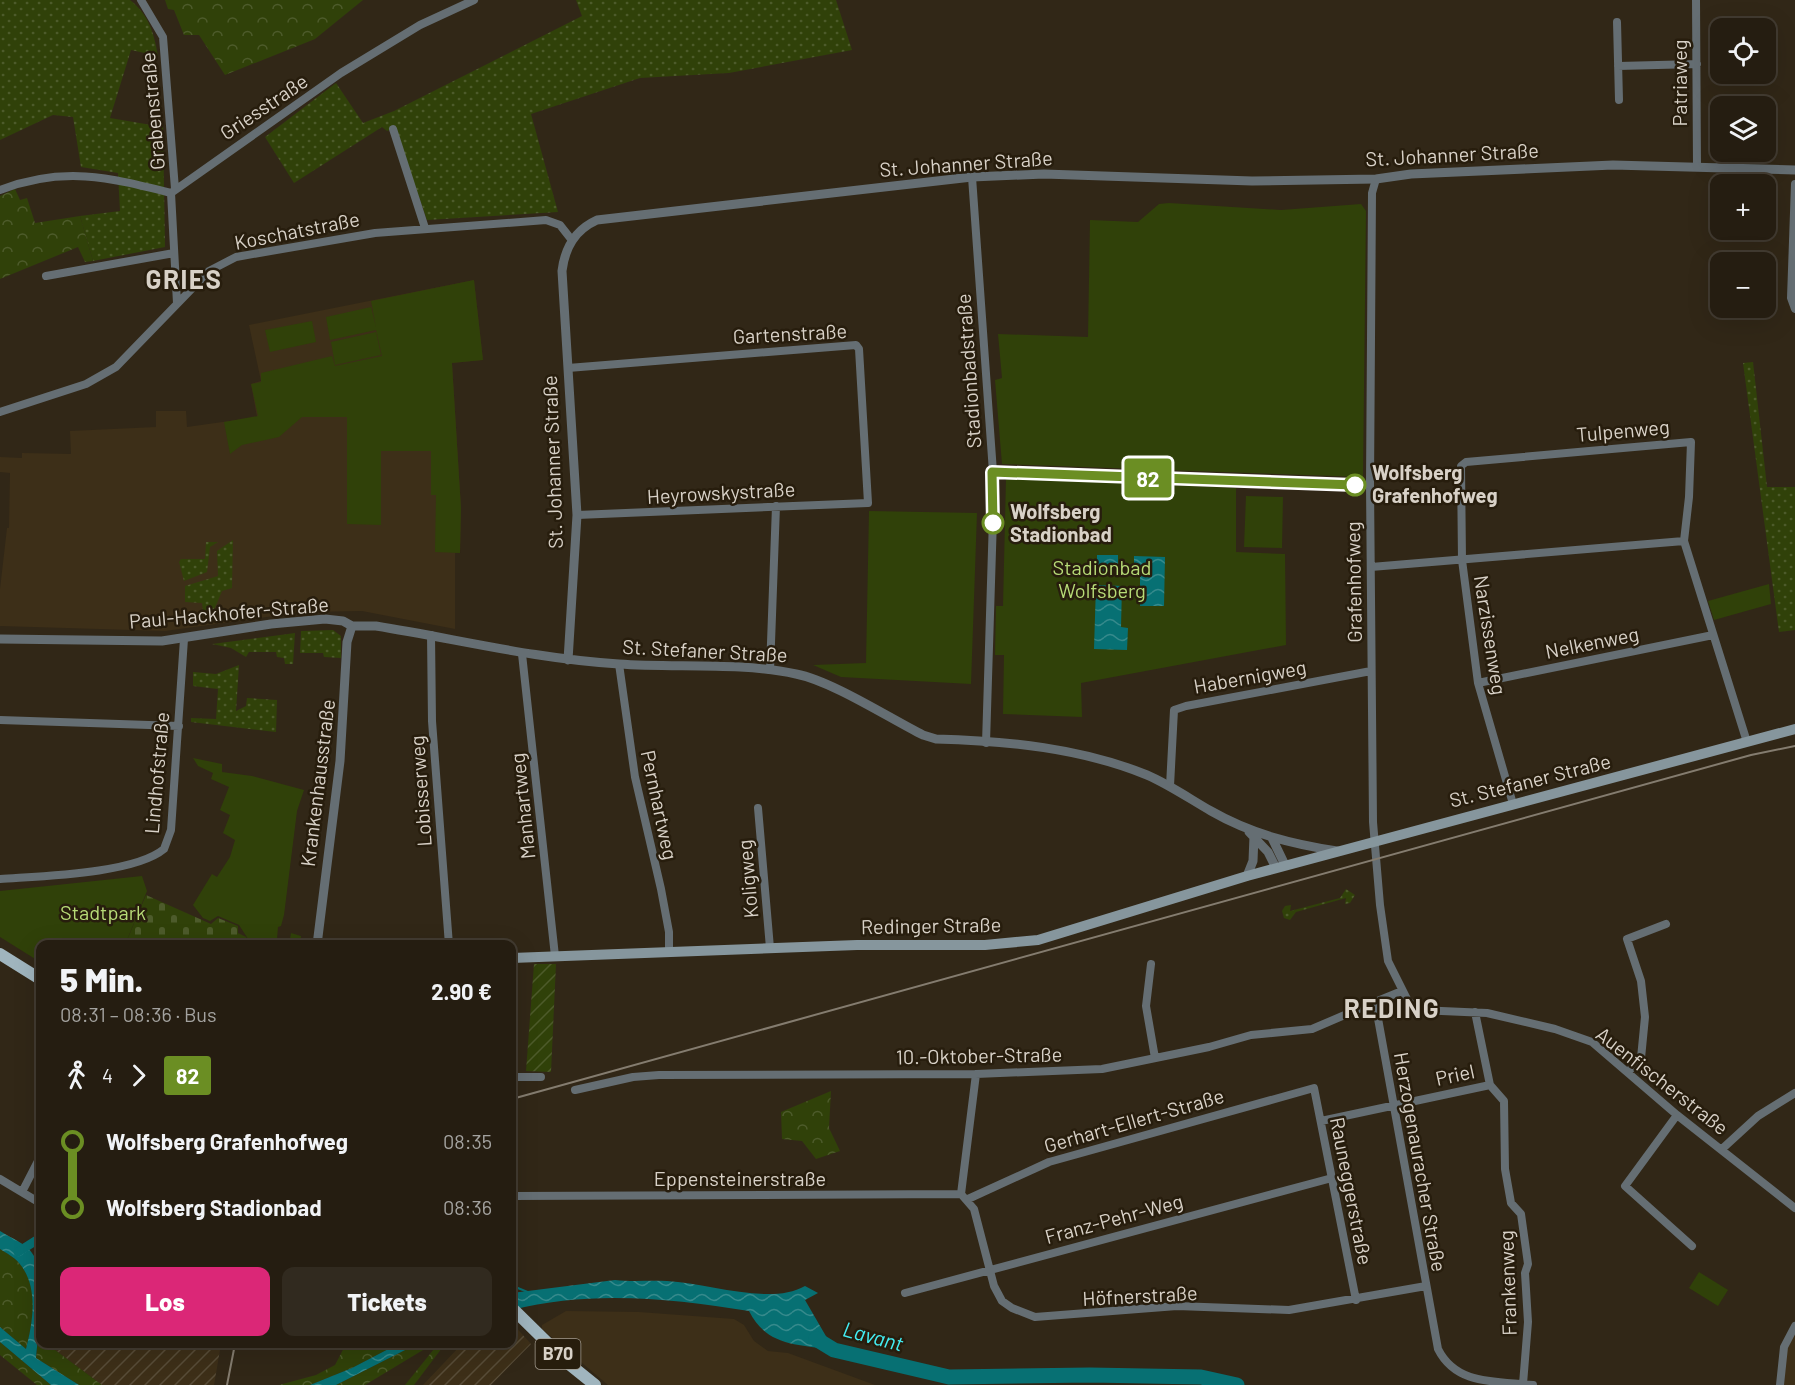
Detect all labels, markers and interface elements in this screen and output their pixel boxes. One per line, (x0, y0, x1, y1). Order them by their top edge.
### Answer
map controls (1710, 18, 1776, 318)
button: locate (1710, 18, 1776, 84)
street label: Patriaweg (1667, 39, 1691, 127)
street label: Grabenstraße (135, 51, 169, 171)
street label: Griesstraße (215, 68, 312, 144)
button: layers (1710, 96, 1776, 162)
street label: St. Johanner Straße (1365, 137, 1539, 171)
street label: St. Johanner Straße (879, 145, 1053, 181)
button: + (1710, 174, 1776, 240)
street label: Koschatstraße (232, 206, 362, 254)
button: − (1710, 252, 1776, 318)
district label: GRIES (146, 263, 222, 294)
street label: Stadionbadstraße (951, 293, 985, 449)
street label: Gartenstraße (732, 318, 848, 348)
street label: St. Johanner Straße (537, 375, 567, 549)
street label: Tulpenweg (1575, 414, 1671, 446)
line badge: 82 (1121, 458, 1175, 498)
place label: Wolfsberg Grafenhofweg (1372, 460, 1498, 507)
text: 82 (1136, 466, 1160, 491)
marker: Wolfsberg Grafenhofweg (1344, 474, 1366, 496)
street label: Heyrowskystraße (646, 476, 796, 508)
place label: Wolfsberg Stadionbad (1010, 499, 1112, 546)
marker: Wolfsberg Stadionbad (982, 512, 1004, 534)
street label: Grafenhofweg (1340, 521, 1366, 643)
park label: Stadionbad Wolfsberg (1053, 555, 1151, 602)
street label: Narzissenweg (1470, 573, 1512, 696)
street label: Paul-Hackhofer-Straße (128, 591, 330, 633)
street label: Nelkenweg (1543, 621, 1641, 663)
street label: St. Stefaner Straße (622, 634, 788, 666)
street label: Habernigweg (1192, 654, 1308, 698)
street label: Krankenhausstraße (295, 698, 339, 868)
street label: Lindhofstraße (139, 711, 173, 835)
street label: Lobisserweg (404, 735, 436, 847)
street label: Pernhartweg (637, 748, 683, 862)
street label: St. Stefaner Straße (1447, 748, 1613, 812)
street label: Manhartweg (505, 752, 540, 860)
street label: Koligweg (732, 839, 762, 919)
park label: Stadtpark (60, 900, 146, 924)
street label: Redinger Straße (861, 912, 1001, 938)
text: 5 Min. (60, 959, 143, 999)
text: 2.90 € (431, 978, 492, 1004)
district label: REDING (1344, 992, 1440, 1023)
text: 08:31 – 08:36 · Bus (60, 1002, 217, 1026)
street label: Auenfischerstraße (1592, 1021, 1734, 1139)
street label: 10.-Oktober-Straße (896, 1042, 1062, 1068)
street label: Herzogenauracher Straße (1390, 1050, 1452, 1274)
street label: Priel (1433, 1058, 1477, 1090)
icon: walk (60, 1059, 93, 1092)
icon: forward (122, 1059, 155, 1092)
text: 4 (102, 1063, 113, 1087)
text: 82 (176, 1063, 199, 1088)
street label: Gerhart-Ellert-Straße (1041, 1083, 1227, 1157)
street label: Rauneggerstraße (1326, 1115, 1378, 1267)
text: Wolfsberg Grafenhofweg (106, 1128, 348, 1154)
text: 08:35 (443, 1129, 492, 1153)
street label: Eppensteinerstraße (654, 1166, 826, 1190)
street label: Franz-Pehr-Weg (1042, 1188, 1185, 1248)
text: Wolfsberg Stadionbad (106, 1194, 322, 1220)
text: 08:36 (443, 1195, 492, 1219)
street label: Frankenweg (1493, 1230, 1521, 1336)
button: Los (60, 1267, 270, 1336)
button: Tickets (282, 1267, 492, 1336)
street label: Höfnerstraße (1082, 1280, 1198, 1310)
water label: Lavant (840, 1316, 907, 1356)
road number: B70 (536, 1339, 580, 1369)

